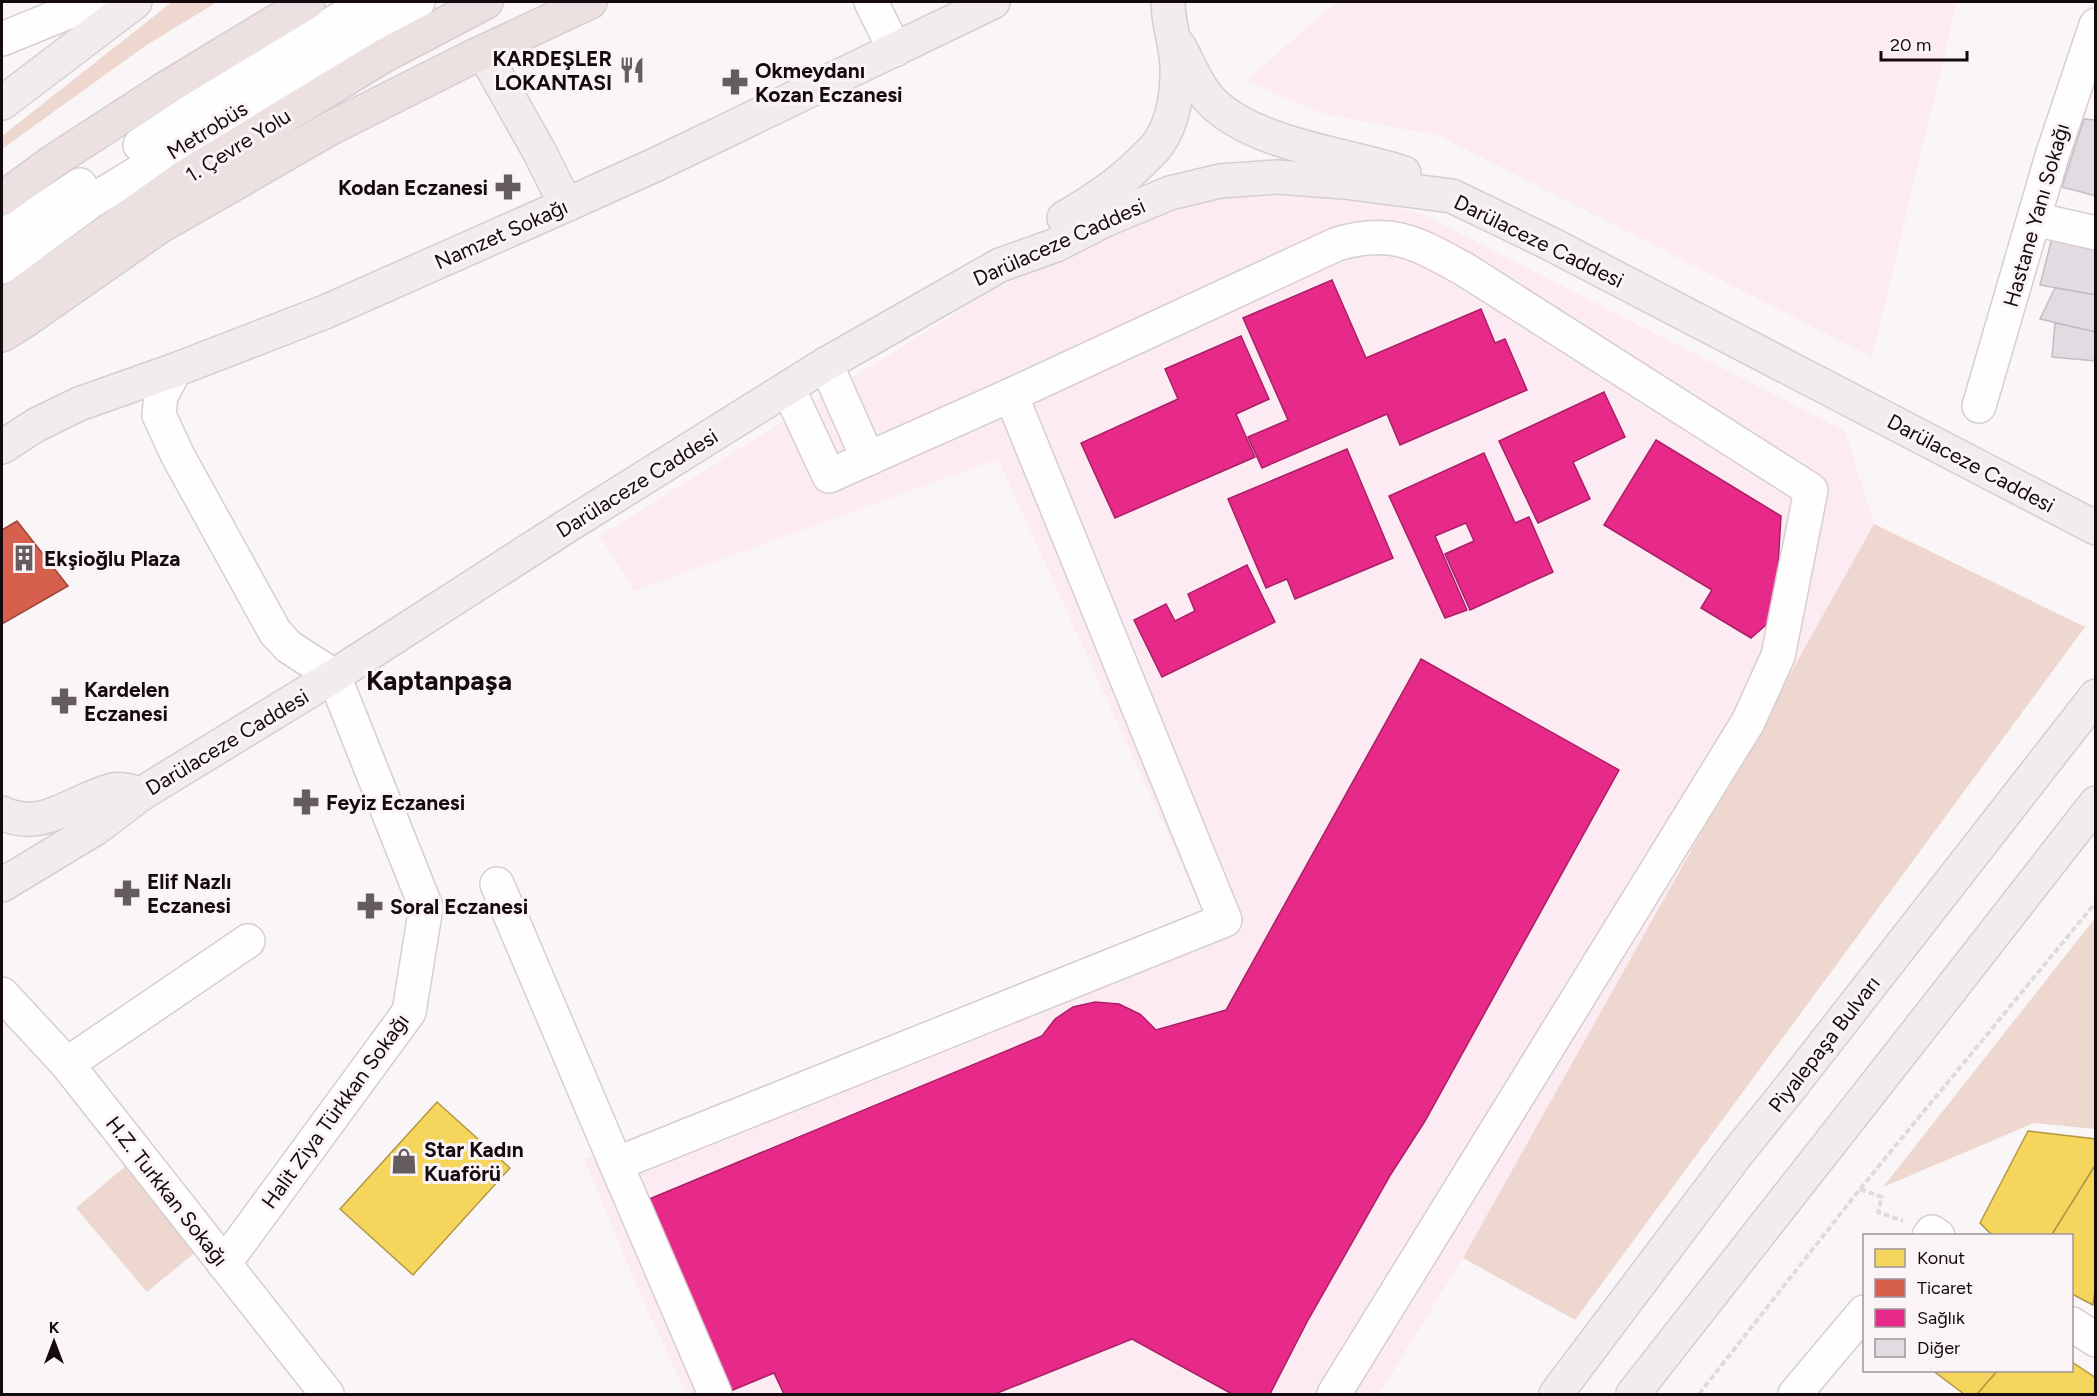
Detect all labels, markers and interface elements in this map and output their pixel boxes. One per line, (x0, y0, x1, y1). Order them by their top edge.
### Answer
scale bar (1881, 24, 1966, 62)
text: 20 m (1890, 34, 1931, 56)
place label: KARDEŞLER LOKANTASI (492, 46, 612, 95)
restaurant icon: KARDEŞLER LOKANTASI (617, 55, 647, 85)
place label: Okmeydanı Kozan Eczanesi (755, 58, 903, 107)
pharmacy icon: Okmeydanı Kozan Eczanesi (720, 67, 750, 97)
street label: Metrobüs (162, 95, 252, 165)
street label: 1. Çevre Yolu (181, 103, 295, 187)
street label: Hastane Yanı Sokağı (1998, 120, 2074, 310)
pharmacy icon: Kodan Eczanesi (493, 172, 523, 202)
place label: Kodan Eczanesi (338, 175, 488, 200)
street label: Darülaceze Caddesi (1450, 189, 1628, 293)
street label: Darülaceze Caddesi (969, 193, 1149, 291)
street label: Namzet Sokağı (431, 194, 571, 274)
street label: Darülaceze Caddesi (1883, 408, 2059, 518)
street label: Darülaceze Caddesi (552, 423, 722, 543)
building icon: Ekşioğlu Plaza (9, 543, 39, 573)
place label: Ekşioğlu Plaza (44, 546, 180, 571)
district label: Kaptanpaşa (366, 664, 512, 697)
place label: Kardelen Eczanesi (84, 677, 169, 726)
street label: Darülaceze Caddesi (141, 683, 313, 801)
pharmacy icon: Kardelen Eczanesi (49, 686, 79, 716)
pharmacy icon: Feyiz Eczanesi (291, 787, 321, 817)
place label: Feyiz Eczanesi (326, 790, 465, 815)
place label: Elif Nazlı Eczanesi (147, 869, 231, 918)
pharmacy icon: Elif Nazlı Eczanesi (112, 878, 142, 908)
pharmacy icon: Soral Eczanesi (355, 891, 385, 921)
place label: Soral Eczanesi (390, 894, 528, 919)
street label: Piyalepaşa Bulvarı (1763, 971, 1885, 1117)
street label: Halit Ziya Türkkan Sokağı (256, 1009, 414, 1213)
street label: H.Z. Turkkan Sokağı (101, 1111, 233, 1271)
place label: Star Kadın Kuaförü (424, 1137, 524, 1186)
shop icon: Star Kadın Kuaförü (389, 1146, 419, 1176)
legend (1863, 1234, 2073, 1372)
text: Konut (1917, 1247, 1965, 1269)
text: Ticaret (1917, 1277, 1973, 1299)
text: Sağlık (1917, 1307, 1965, 1329)
north arrow (24, 1312, 84, 1372)
text: K (49, 1318, 60, 1337)
text: Diğer (1917, 1337, 1960, 1359)

